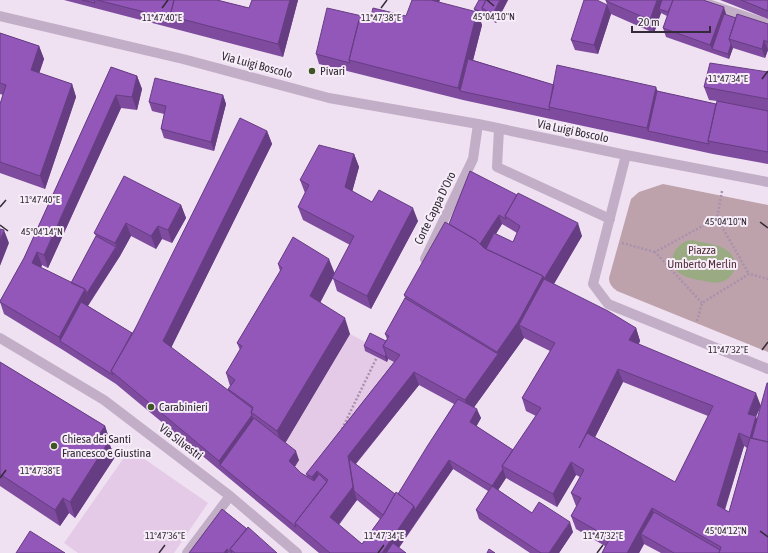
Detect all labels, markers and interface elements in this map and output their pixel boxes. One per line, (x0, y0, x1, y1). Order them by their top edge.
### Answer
scale bar (632, 8, 710, 34)
text: 45°04'10"N (473, 11, 515, 22)
text: 11°47'40"E (142, 12, 183, 23)
text: 11°47'38"E (361, 12, 402, 23)
text: 20 m (638, 15, 660, 29)
street label: Via Luigi Boscolo (220, 49, 294, 81)
place label: Pivari (320, 64, 345, 78)
marker: Pivari (307, 66, 317, 76)
text: 11°47'34"E (708, 73, 749, 84)
street label: Via Luigi Boscolo (536, 117, 610, 146)
street label: Corte Cappa D'Oro (411, 169, 459, 247)
text: 11°47'40"E (20, 194, 61, 205)
text: 45°04'10"N (705, 216, 747, 227)
text: 45°04'14"N (21, 226, 63, 237)
park label: Piazza Umberto Merlin (667, 243, 737, 271)
text: 11°47'32"E (708, 344, 749, 355)
place label: Carabinieri (159, 400, 208, 414)
marker: Carabinieri (146, 402, 156, 412)
street label: Via Silvestri (156, 421, 206, 463)
place label: Chiesa dei Santi Francesco e Giustina (62, 432, 151, 460)
marker: Chiesa dei Santi Francesco e Giustina (49, 441, 59, 451)
text: 11°47'38"E (20, 465, 61, 476)
text: 45°04'12"N (705, 525, 747, 536)
text: 11°47'36"E (145, 530, 186, 541)
text: 11°47'34"E (364, 530, 405, 541)
text: 11°47'32"E (583, 530, 624, 541)

